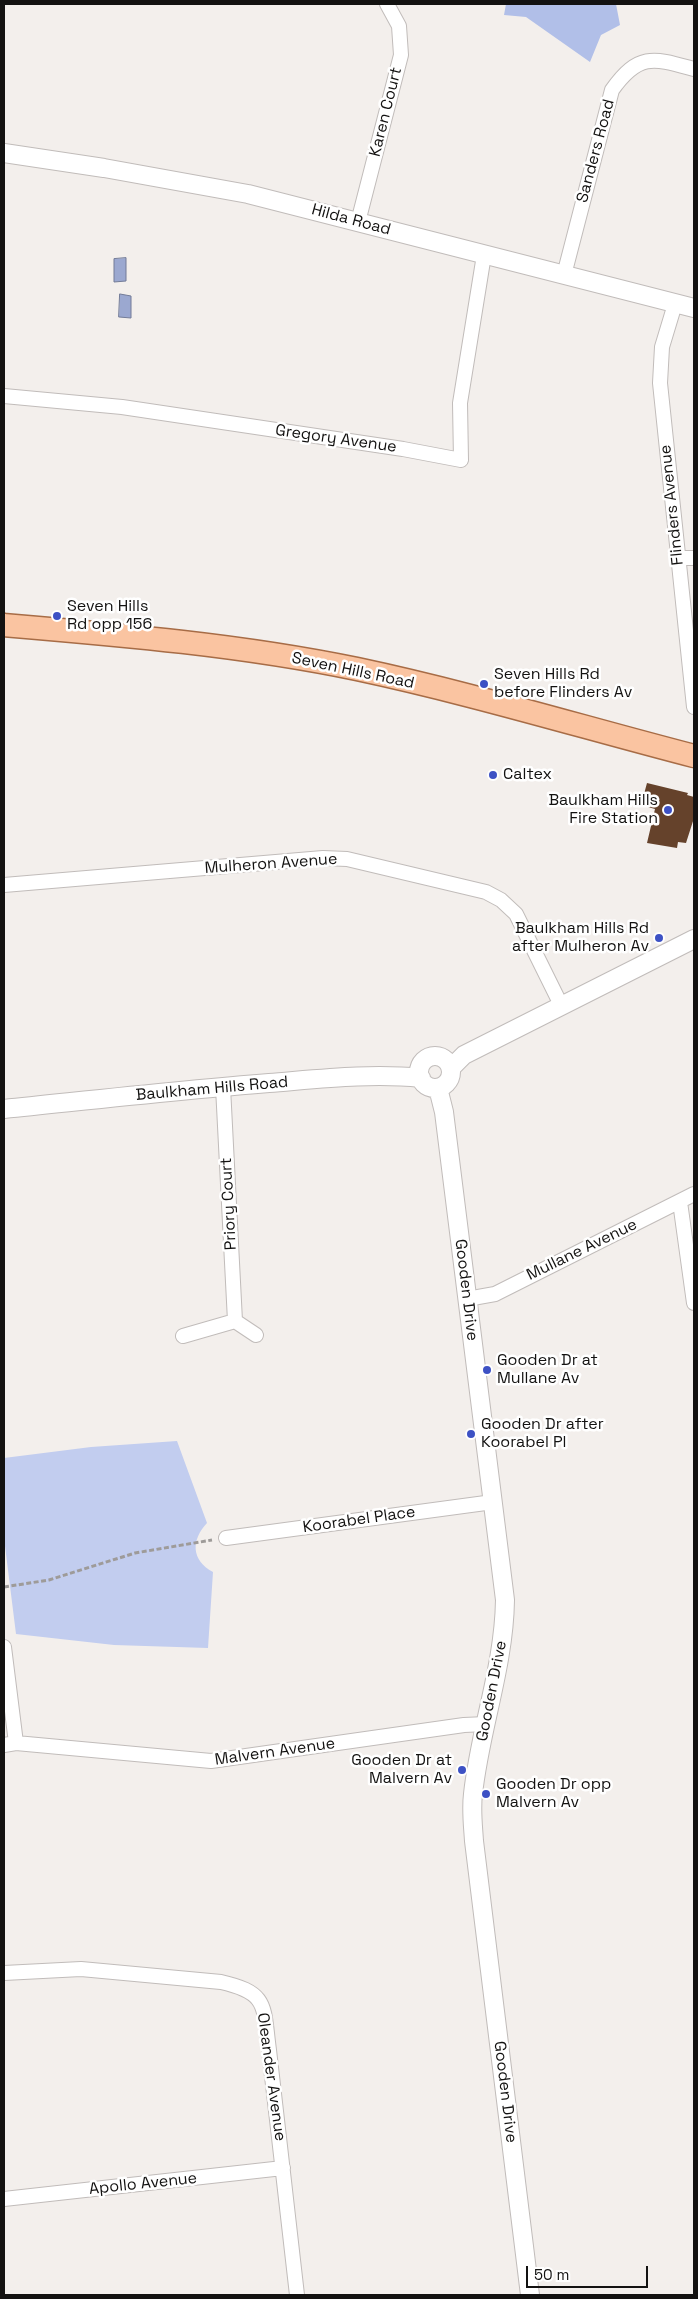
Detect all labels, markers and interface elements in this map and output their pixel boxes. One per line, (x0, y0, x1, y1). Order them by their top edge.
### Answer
street label: Karen Court (366, 65, 406, 159)
street label: Sanders Road (573, 97, 619, 205)
street label: Hilda Road (309, 200, 393, 240)
street label: Gregory Avenue (274, 421, 398, 457)
street label: Flinders Avenue (656, 444, 688, 566)
place label: Seven Hills Rd opp 156 (67, 597, 152, 635)
marker: Seven Hills Rd opp 156 (51, 610, 63, 622)
street label: Seven Hills Road (290, 649, 416, 693)
place label: Seven Hills Rd before Flinders Av (494, 665, 632, 703)
marker: Seven Hills Rd before Flinders Av (478, 678, 490, 690)
place label: Caltex (503, 765, 552, 785)
marker: Caltex (487, 769, 499, 781)
place label: Baulkham Hills Fire Station (549, 791, 658, 829)
marker: Baulkham Hills Fire Station (662, 804, 674, 816)
street label: Mulheron Avenue (204, 850, 338, 878)
place label: Baulkham Hills Rd after Mulheron Av (512, 919, 649, 957)
marker: Baulkham Hills Rd after Mulheron Av (653, 932, 665, 944)
street label: Baulkham Hills Road (135, 1073, 289, 1105)
street label: Priory Court (217, 1157, 241, 1251)
street label: Mullane Avenue (524, 1215, 640, 1285)
street label: Gooden Drive (450, 1238, 482, 1342)
place label: Gooden Dr at Mullane Av (497, 1351, 598, 1389)
marker: Gooden Dr at Mullane Av (481, 1364, 493, 1376)
place label: Gooden Dr after Koorabel Pl (481, 1415, 604, 1453)
marker: Gooden Dr after Koorabel Pl (465, 1428, 477, 1440)
street label: Koorabel Place (301, 1503, 417, 1537)
street label: Gooden Drive (473, 1639, 511, 1743)
street label: Malvern Avenue (214, 1734, 336, 1770)
place label: Gooden Dr at Malvern Av (351, 1751, 452, 1789)
marker: Gooden Dr at Malvern Av (456, 1764, 468, 1776)
place label: Gooden Dr opp Malvern Av (496, 1775, 611, 1813)
marker: Gooden Dr opp Malvern Av (480, 1788, 492, 1800)
street label: Oleander Avenue (252, 2012, 290, 2142)
street label: Gooden Drive (489, 2040, 521, 2144)
street label: Apollo Avenue (88, 2169, 198, 2199)
scale bar (528, 2256, 650, 2288)
text: 50 m (534, 2265, 569, 2284)

